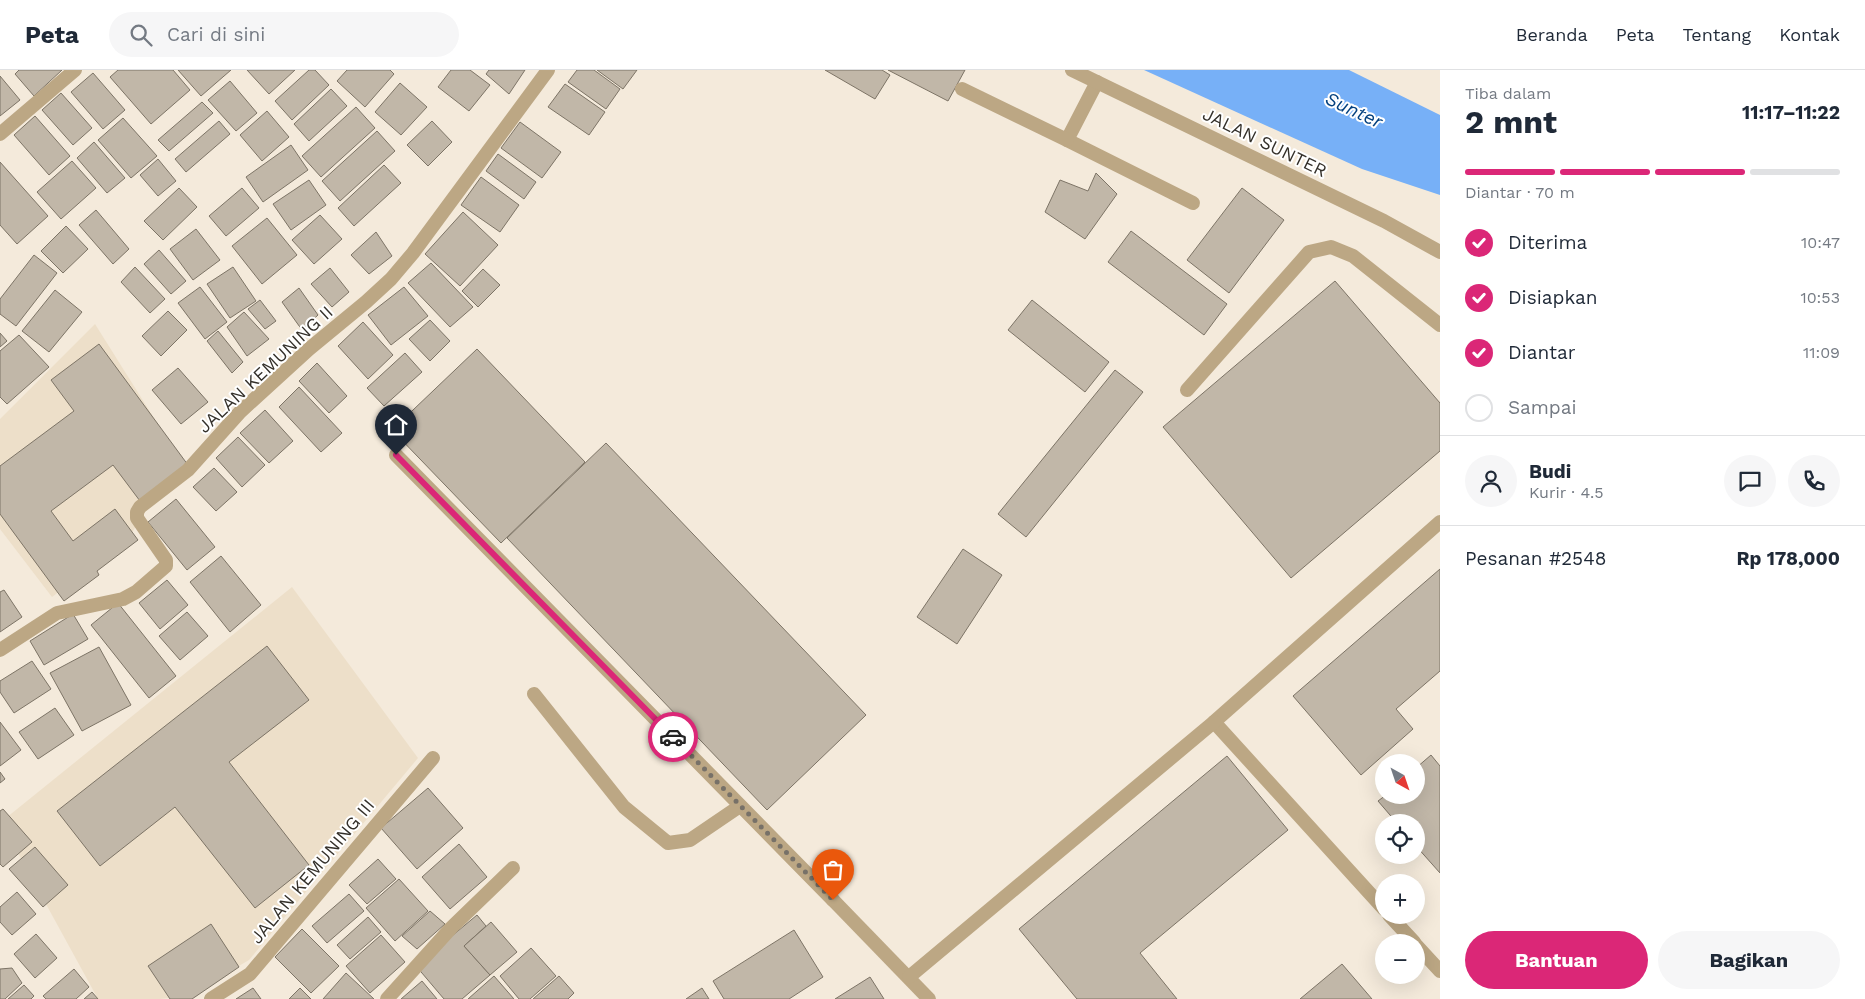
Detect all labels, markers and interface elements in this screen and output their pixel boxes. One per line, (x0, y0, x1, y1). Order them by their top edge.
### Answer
search box (109, 12, 459, 57)
text: Peta (25, 21, 79, 49)
icon: search (127, 21, 155, 49)
text: Cari di sini (167, 23, 265, 46)
text: Beranda (1516, 24, 1588, 45)
text: Peta (1616, 24, 1654, 45)
text: Tentang (1682, 24, 1751, 45)
text: Kontak (1779, 24, 1840, 45)
text: Tiba dalam (1465, 84, 1551, 103)
water label: Sunter (1322, 87, 1387, 133)
text: 11:17–11:22 (1742, 101, 1840, 124)
street label: JALAN SUNTER (1200, 103, 1331, 181)
text: 2 mnt (1465, 103, 1557, 141)
text: Diantar · 70 m (1465, 183, 1575, 202)
icon: check (1465, 229, 1493, 257)
text: Diterima (1508, 231, 1587, 254)
text: 10:47 (1801, 233, 1840, 252)
icon: check (1465, 284, 1493, 312)
text: Disiapkan (1508, 286, 1598, 309)
text: 10:53 (1800, 288, 1840, 307)
street label: JALAN KEMUNING II (193, 301, 337, 437)
icon: check (1465, 339, 1493, 367)
text: Diantar (1508, 341, 1576, 364)
text: 11:09 (1803, 343, 1840, 362)
text: Sampai (1508, 396, 1577, 419)
pin (375, 404, 417, 455)
icon: home (382, 411, 410, 439)
button: person (1465, 455, 1517, 507)
button: chat (1724, 455, 1776, 507)
button: phone (1788, 455, 1840, 507)
text: Budi (1529, 460, 1571, 483)
text: Kurir · 4.5 (1529, 483, 1604, 502)
text: Pesanan #2548 (1465, 547, 1607, 570)
text: Rp 178,000 (1736, 547, 1840, 570)
courier (648, 712, 698, 762)
icon: car (659, 723, 687, 751)
north arrow (1375, 754, 1425, 804)
map controls (1375, 754, 1425, 984)
street label: JALAN KEMUNING III (245, 795, 379, 947)
button: locate (1375, 814, 1425, 864)
pin (812, 849, 854, 900)
icon: bag (819, 856, 847, 884)
button: + (1375, 874, 1425, 924)
button: Bantuan (1465, 931, 1648, 989)
button: Bagikan (1658, 931, 1840, 989)
button: − (1375, 934, 1425, 984)

